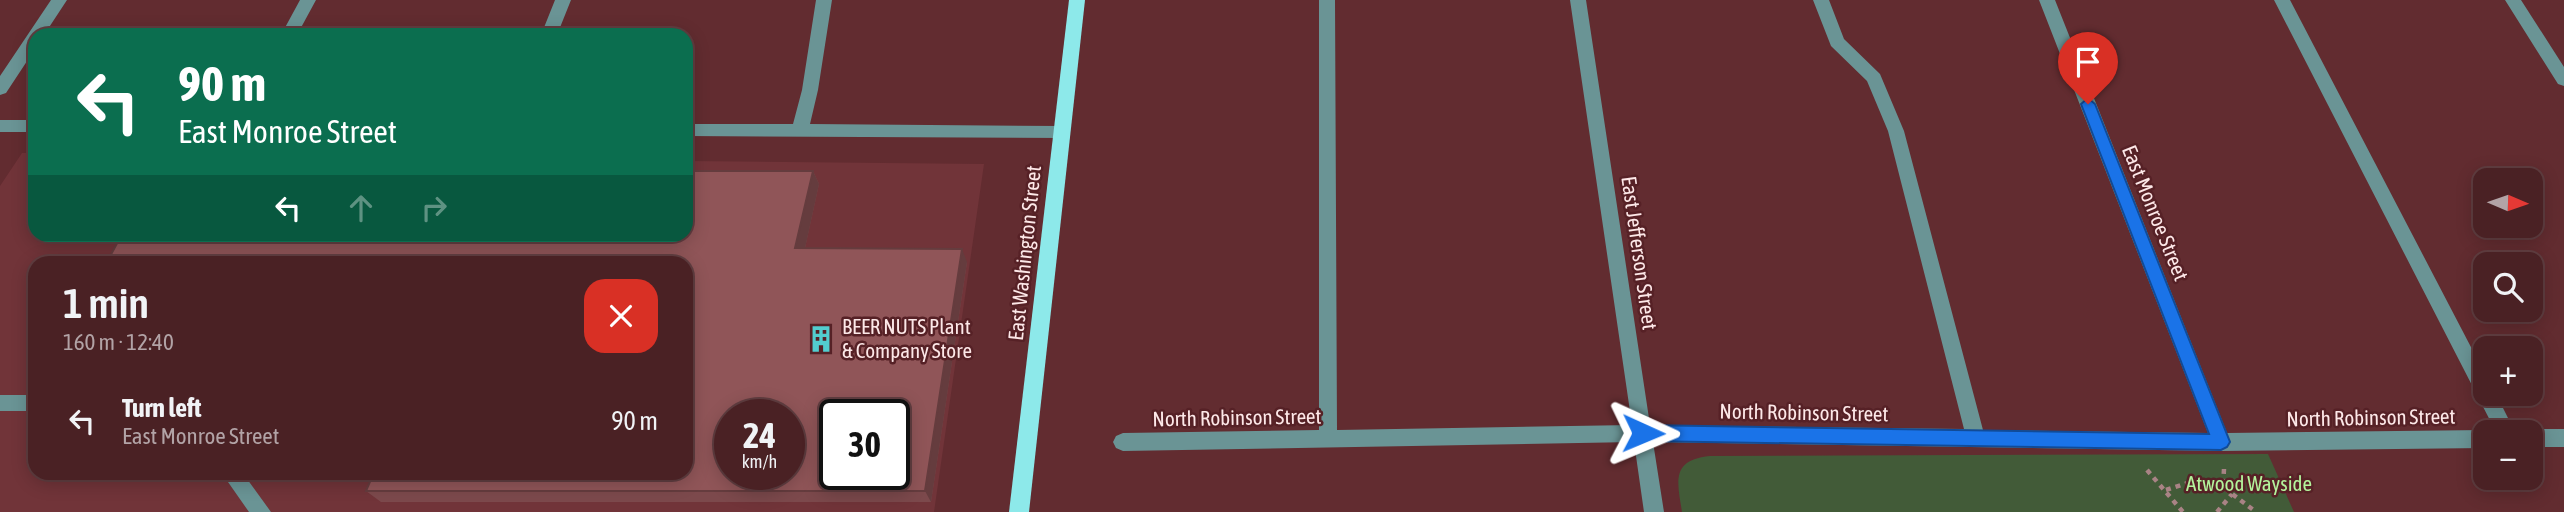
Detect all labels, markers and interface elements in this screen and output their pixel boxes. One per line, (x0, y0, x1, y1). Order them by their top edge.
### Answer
pin (2058, 32, 2118, 104)
icon: arrive (2069, 43, 2107, 81)
text: 90 m (178, 55, 266, 111)
icon: left (63, 56, 154, 147)
text: East Monroe Street (178, 113, 397, 150)
street label: East Monroe Street (2118, 141, 2194, 284)
street label: East Washington Street (1003, 164, 1045, 342)
north arrow (2473, 168, 2543, 238)
map controls (2473, 168, 2543, 490)
street label: East Jefferson Street (1617, 175, 1663, 331)
icon: left (269, 189, 307, 227)
icon: ahead (342, 189, 380, 227)
icon: right (415, 189, 453, 227)
button: search (2473, 252, 2543, 322)
text: 1 min (63, 279, 149, 327)
button: close (584, 279, 658, 353)
place label: BEER NUTS Plant & Company Store (842, 314, 972, 362)
building icon: BEER NUTS Plant & Company Store (806, 324, 836, 354)
text: 160 m · 12:40 (63, 329, 174, 355)
button: + (2473, 336, 2543, 406)
text: Turn left (122, 393, 202, 423)
position arrow (1606, 396, 1680, 470)
speed limit sign: 30 (819, 399, 910, 490)
street label: North Robinson Street (1719, 399, 1889, 425)
icon: left (63, 402, 101, 440)
street label: North Robinson Street (1152, 404, 1322, 430)
street label: North Robinson Street (2286, 404, 2456, 430)
text: 90 m (611, 406, 658, 436)
text: 24 (743, 415, 776, 455)
button: − (2473, 420, 2543, 490)
text: East Monroe Street (122, 423, 279, 449)
text: km/h (742, 451, 777, 472)
park label: Atwood Wayside (2186, 471, 2312, 495)

